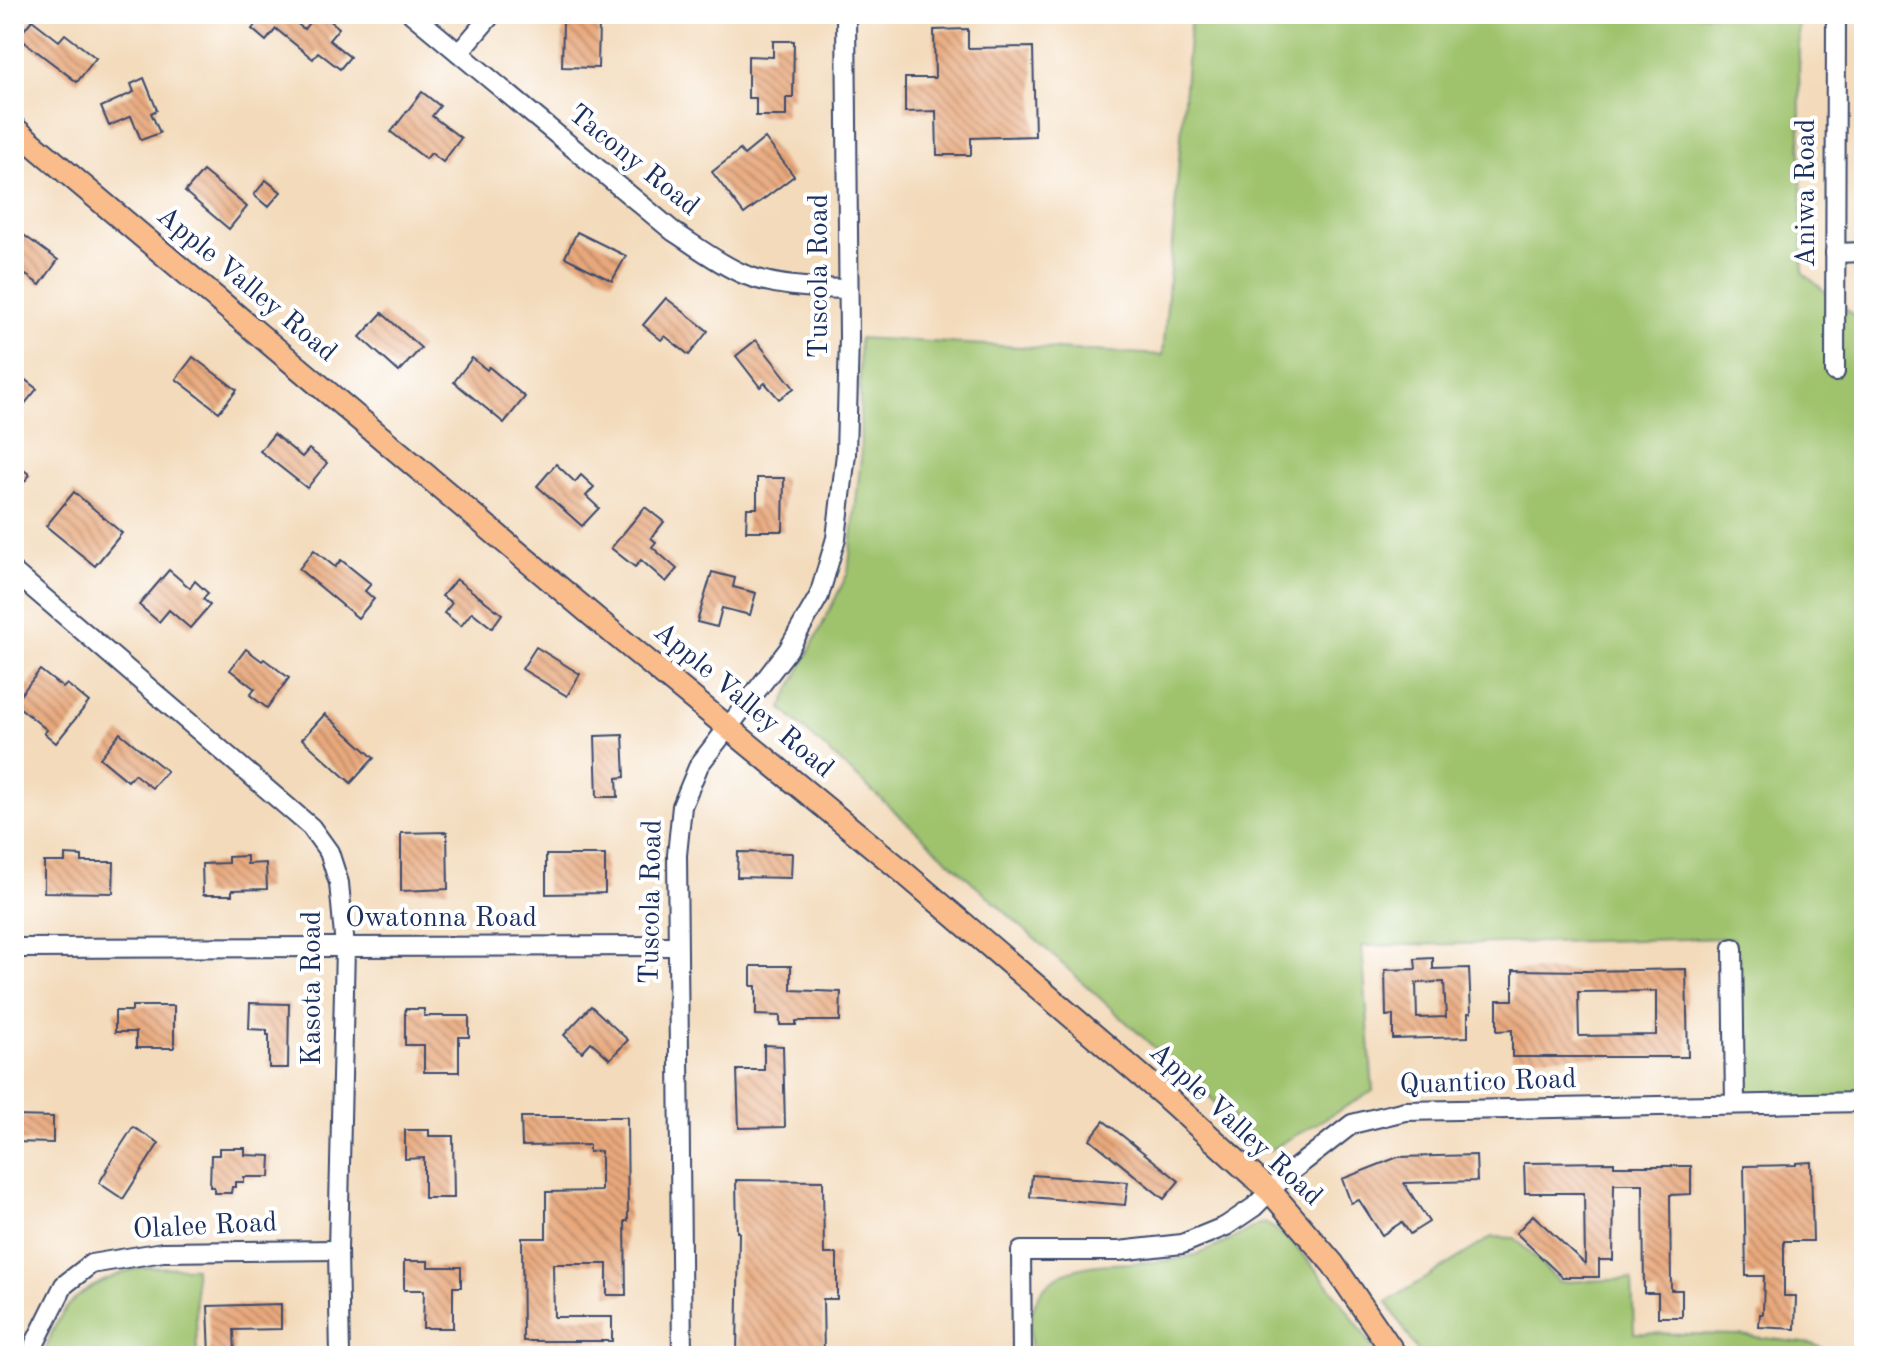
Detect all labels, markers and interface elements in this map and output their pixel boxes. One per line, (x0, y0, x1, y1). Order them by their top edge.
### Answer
street label: Tacony Road (563, 100, 703, 222)
street label: Aniwa Road (1793, 119, 1821, 267)
street label: Tuscola Road (806, 194, 834, 358)
street label: Apple Valley Road (151, 202, 341, 368)
street label: Apple Valley Road (648, 618, 838, 784)
street label: Tuscola Road (637, 819, 667, 985)
street label: Owatonna Road (345, 905, 537, 933)
street label: Kasota Road (299, 911, 327, 1065)
street label: Apple Valley Road (1143, 1038, 1327, 1212)
street label: Quantico Road (1399, 1066, 1577, 1100)
street label: Olalee Road (132, 1209, 278, 1245)

